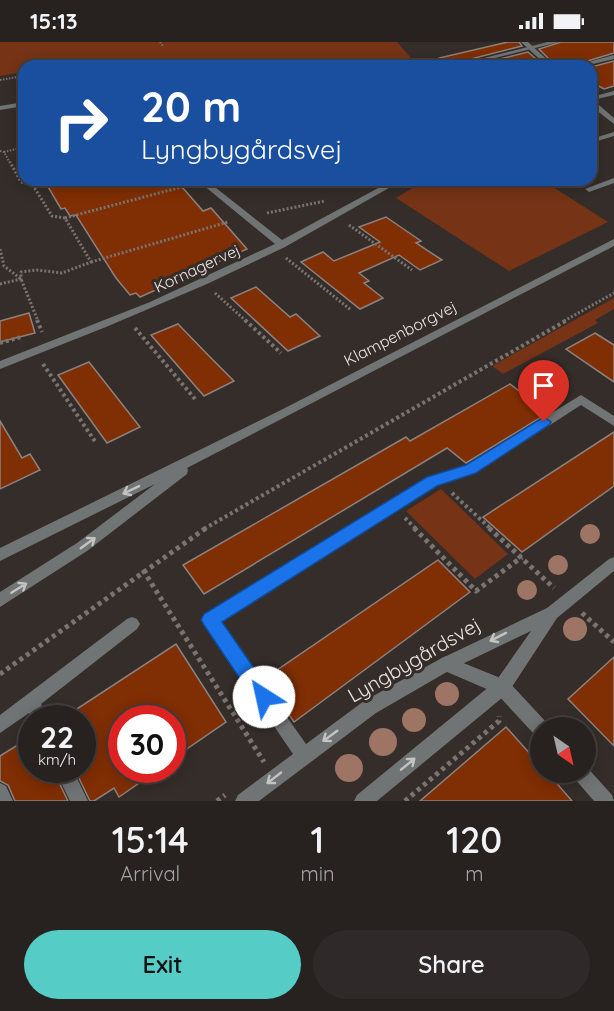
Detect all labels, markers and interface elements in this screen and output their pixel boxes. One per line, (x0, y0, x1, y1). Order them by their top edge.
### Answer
text: 15:13 (30, 7, 78, 35)
text: 20 m (141, 80, 241, 133)
icon: right (42, 84, 120, 162)
text: Lyngbygårdsvej (141, 132, 342, 166)
street label: Kornagervej (151, 239, 243, 297)
street label: Klampenborgvej (340, 296, 460, 370)
pin (518, 360, 569, 422)
icon: arrive (527, 369, 560, 402)
one-way arrow (123, 484, 140, 496)
one-way arrow (79, 537, 95, 549)
one-way arrow (11, 581, 28, 594)
street label: Lyngbygårdsvej (343, 611, 485, 708)
one-way arrow (490, 632, 508, 644)
position arrow (232, 665, 296, 729)
speed limit sign: 30 (108, 705, 186, 783)
north arrow (530, 717, 596, 783)
map controls (530, 717, 596, 783)
text: 22 (40, 718, 74, 756)
one-way arrow (323, 730, 339, 742)
text: km/h (38, 750, 76, 769)
one-way arrow (400, 757, 415, 771)
one-way arrow (266, 771, 282, 784)
text: 15:14 (112, 817, 189, 862)
text: 1 (311, 817, 324, 862)
text: 120 (446, 817, 502, 862)
text: Arrival (120, 861, 180, 886)
text: min (300, 861, 335, 886)
text: m (465, 861, 483, 886)
button: Exit (24, 930, 301, 999)
button: Share (313, 930, 590, 999)

